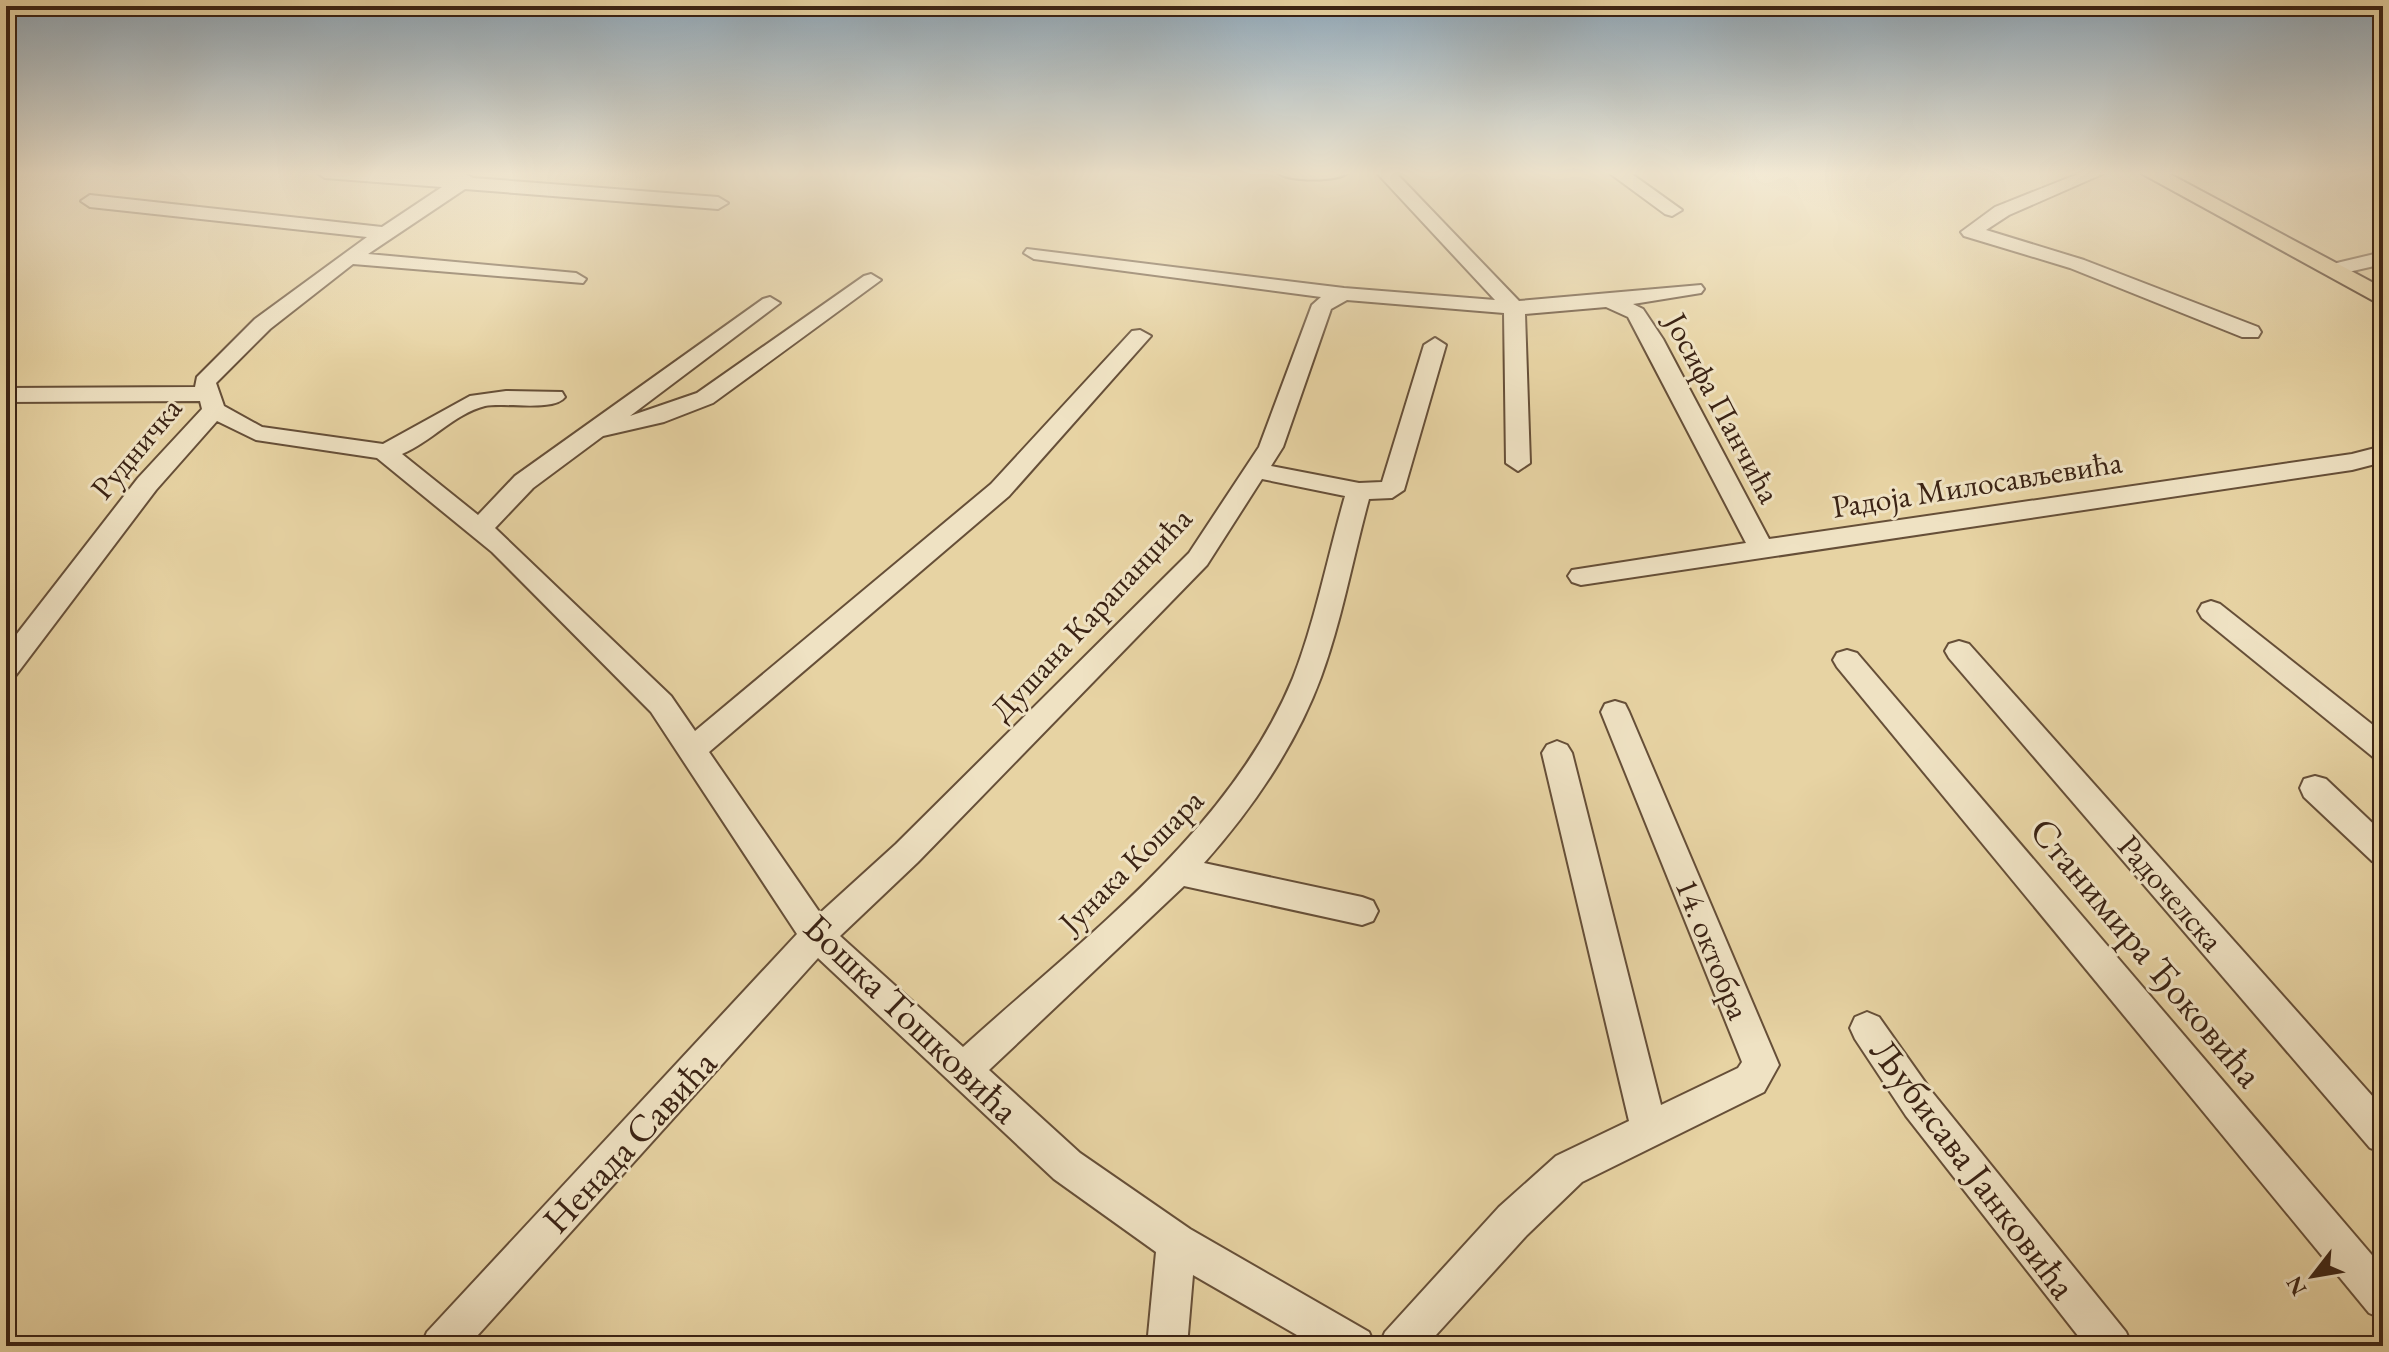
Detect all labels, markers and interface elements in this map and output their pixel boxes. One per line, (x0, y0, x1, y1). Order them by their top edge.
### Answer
street label: Јосифа Панчића (1654, 303, 1791, 511)
street label: Рудничка (81, 388, 191, 508)
street label: Радоја Милосављевића (1829, 440, 2125, 528)
street label: Душана Карапанџића (981, 498, 1201, 730)
street label: Јунака Кошара (1047, 779, 1213, 945)
street label: Станимира Ђоковића (2020, 807, 2275, 1098)
street label: Радочелска (2109, 826, 2233, 960)
street label: 14. октобра (1666, 872, 1760, 1026)
street label: Бошка Тошковића (794, 903, 1031, 1134)
street label: Љубисава Јанковића (1860, 1028, 2089, 1309)
street label: Ненада Савића (531, 1038, 727, 1243)
north arrow (2273, 1236, 2353, 1316)
text: N (2279, 1271, 2313, 1301)

